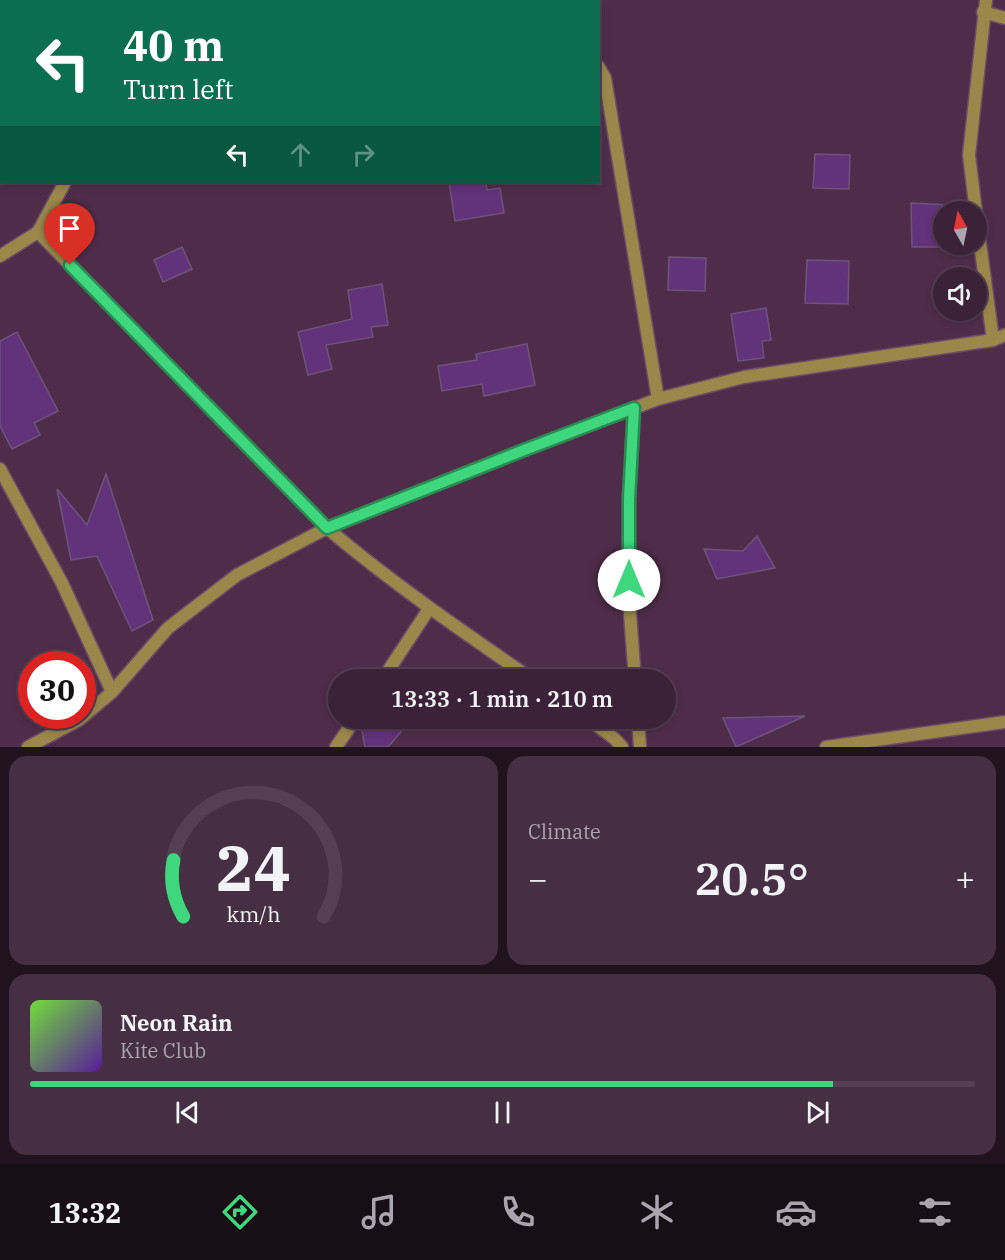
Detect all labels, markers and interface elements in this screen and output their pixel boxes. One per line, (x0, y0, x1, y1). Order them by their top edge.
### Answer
text: 40 m (123, 18, 224, 73)
icon: left (24, 24, 102, 102)
text: Turn left (123, 71, 234, 106)
icon: left (221, 138, 254, 171)
icon: ahead (284, 138, 317, 171)
icon: right (347, 138, 380, 171)
north arrow (933, 201, 987, 255)
map controls (933, 201, 987, 321)
pin (44, 203, 95, 265)
icon: arrive (53, 212, 86, 245)
button: sound (933, 267, 987, 321)
position arrow (597, 548, 661, 612)
speed limit sign: 30 (18, 651, 96, 729)
text: 13:33 · 1 min · 210 m (391, 684, 613, 713)
text: Climate (528, 818, 601, 845)
text: 24 (216, 827, 291, 908)
text: 20.5° (694, 849, 809, 907)
text: − (528, 857, 548, 900)
text: + (955, 857, 975, 900)
text: km/h (226, 901, 281, 929)
text: Neon Rain (120, 1008, 233, 1037)
text: Kite Club (120, 1037, 206, 1064)
icon: previous (171, 1096, 204, 1129)
icon: pause (486, 1096, 519, 1129)
icon: next (801, 1096, 834, 1129)
icon: directions (219, 1191, 261, 1233)
icon: music (358, 1191, 400, 1233)
icon: phone (497, 1191, 539, 1233)
icon: climate (636, 1191, 678, 1233)
icon: car (775, 1191, 817, 1233)
icon: filters (914, 1191, 956, 1233)
text: 13:32 (49, 1195, 122, 1230)

